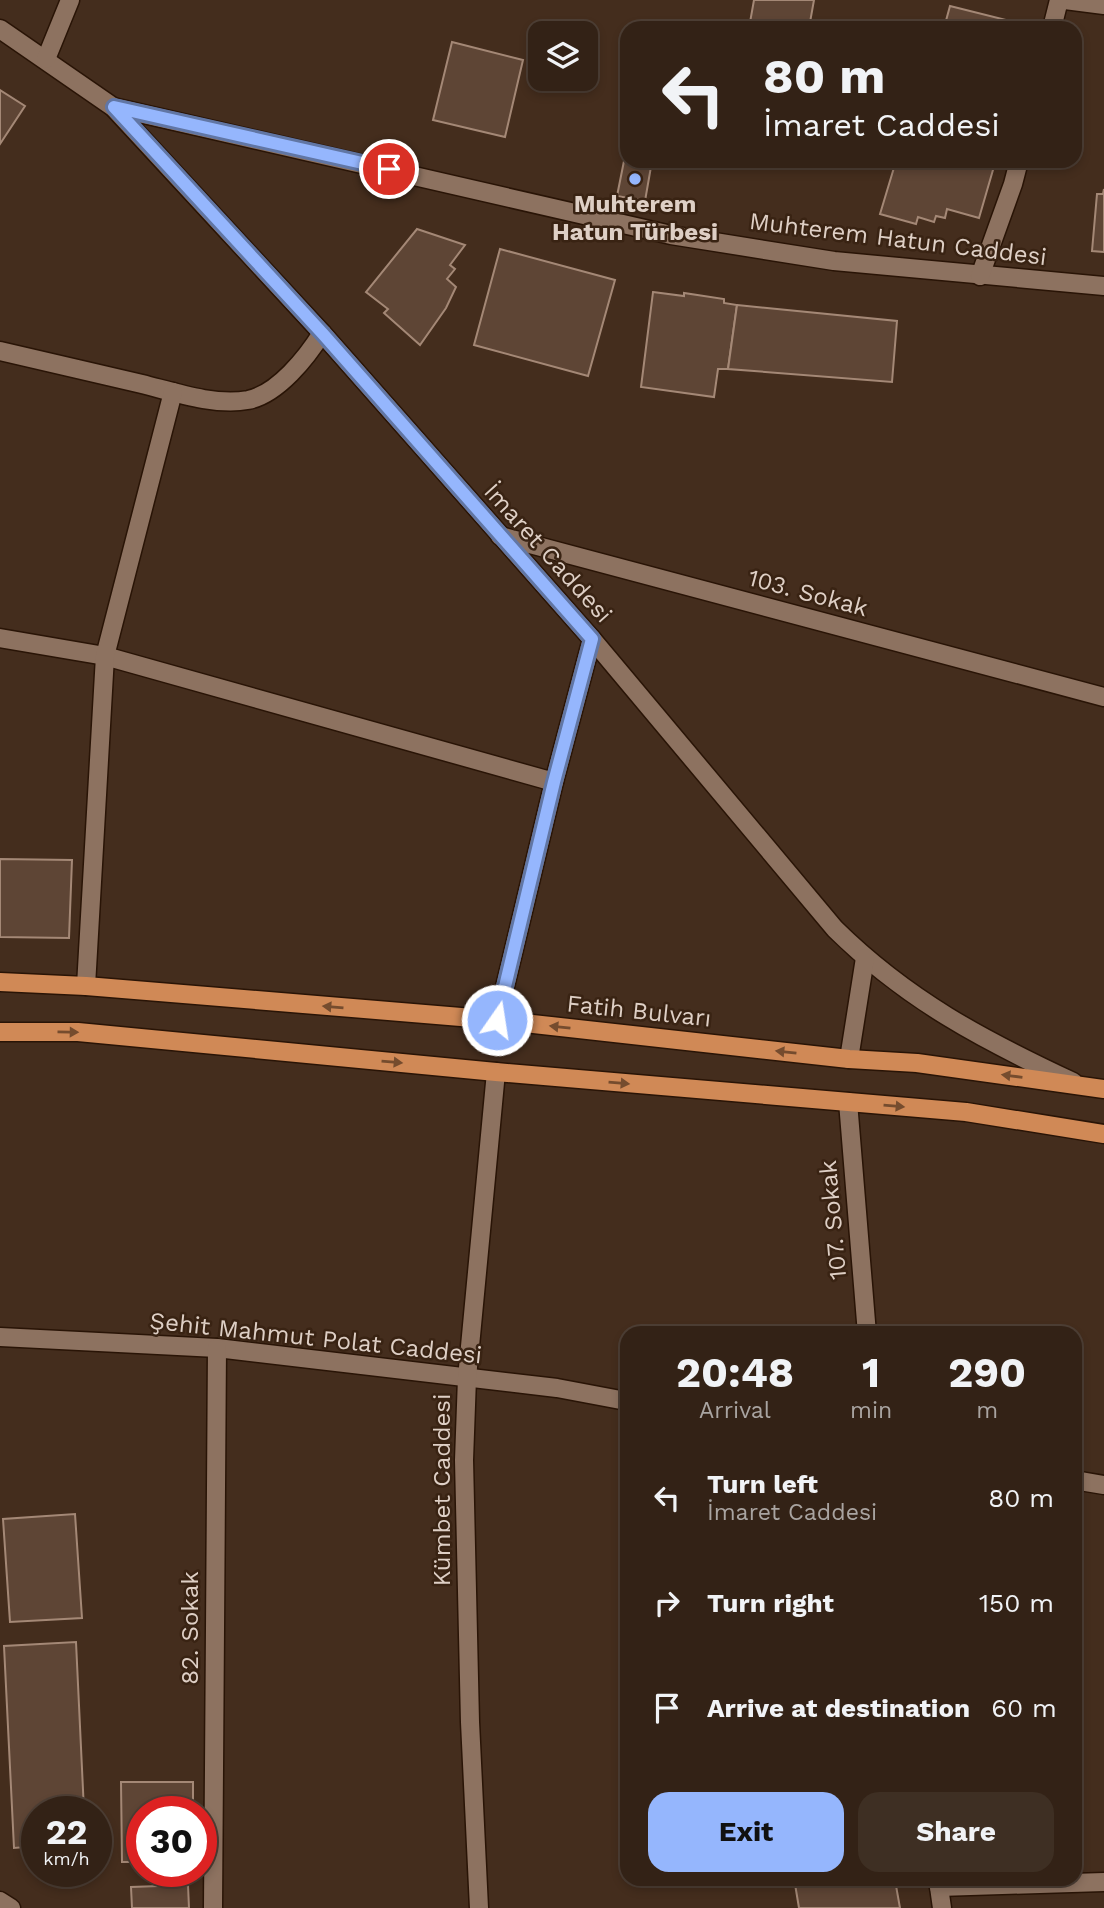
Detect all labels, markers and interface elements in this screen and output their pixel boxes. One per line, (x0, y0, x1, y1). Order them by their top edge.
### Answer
map controls (528, 21, 598, 91)
button: layers (528, 21, 598, 91)
text: 80 m (763, 47, 885, 105)
icon: left (648, 49, 739, 140)
text: İmaret Caddesi (763, 106, 1000, 144)
pin (359, 139, 419, 199)
icon: arrive (370, 150, 408, 188)
marker: Muhterem Hatun Türbesi (627, 171, 643, 187)
place label: Muhterem Hatun Türbesi (552, 190, 718, 246)
street label: Muhterem Hatun Caddesi (748, 207, 1048, 271)
street label: İmaret Caddesi (478, 478, 618, 628)
street label: 103. Sokak (745, 564, 871, 623)
position arrow (460, 983, 534, 1057)
street label: Fatih Bulvarı (565, 989, 713, 1033)
one-way arrow (322, 1001, 344, 1012)
one-way arrow (549, 1022, 571, 1033)
one-way arrow (57, 1027, 79, 1038)
one-way arrow (775, 1046, 797, 1057)
one-way arrow (382, 1057, 404, 1068)
one-way arrow (1001, 1070, 1023, 1081)
one-way arrow (608, 1077, 630, 1088)
one-way arrow (884, 1101, 906, 1112)
street label: 107. Sokak (814, 1159, 852, 1281)
street label: Şehit Mahmut Polat Caddesi (148, 1307, 484, 1369)
text: 20:48 (676, 1348, 794, 1397)
text: 1 (862, 1348, 880, 1397)
text: 290 (948, 1348, 1026, 1397)
street label: Kümbet Caddesi (428, 1394, 456, 1586)
text: Arrival (699, 1397, 771, 1424)
text: min (850, 1397, 892, 1424)
text: m (976, 1397, 998, 1424)
text: Turn left (707, 1469, 818, 1499)
icon: left (648, 1479, 686, 1517)
text: 80 m (988, 1483, 1054, 1513)
text: İmaret Caddesi (707, 1499, 877, 1526)
street label: 82. Sokak (176, 1571, 204, 1685)
icon: right (648, 1584, 686, 1622)
text: Turn right (707, 1588, 834, 1618)
text: 150 m (979, 1588, 1054, 1618)
icon: arrive (648, 1689, 686, 1727)
text: Arrive at destination (707, 1693, 970, 1723)
text: 60 m (991, 1693, 1057, 1723)
button: Exit (648, 1792, 844, 1872)
button: Share (858, 1792, 1054, 1872)
speed limit sign: 30 (126, 1796, 217, 1887)
text: 22 (46, 1811, 87, 1853)
text: km/h (43, 1848, 90, 1869)

